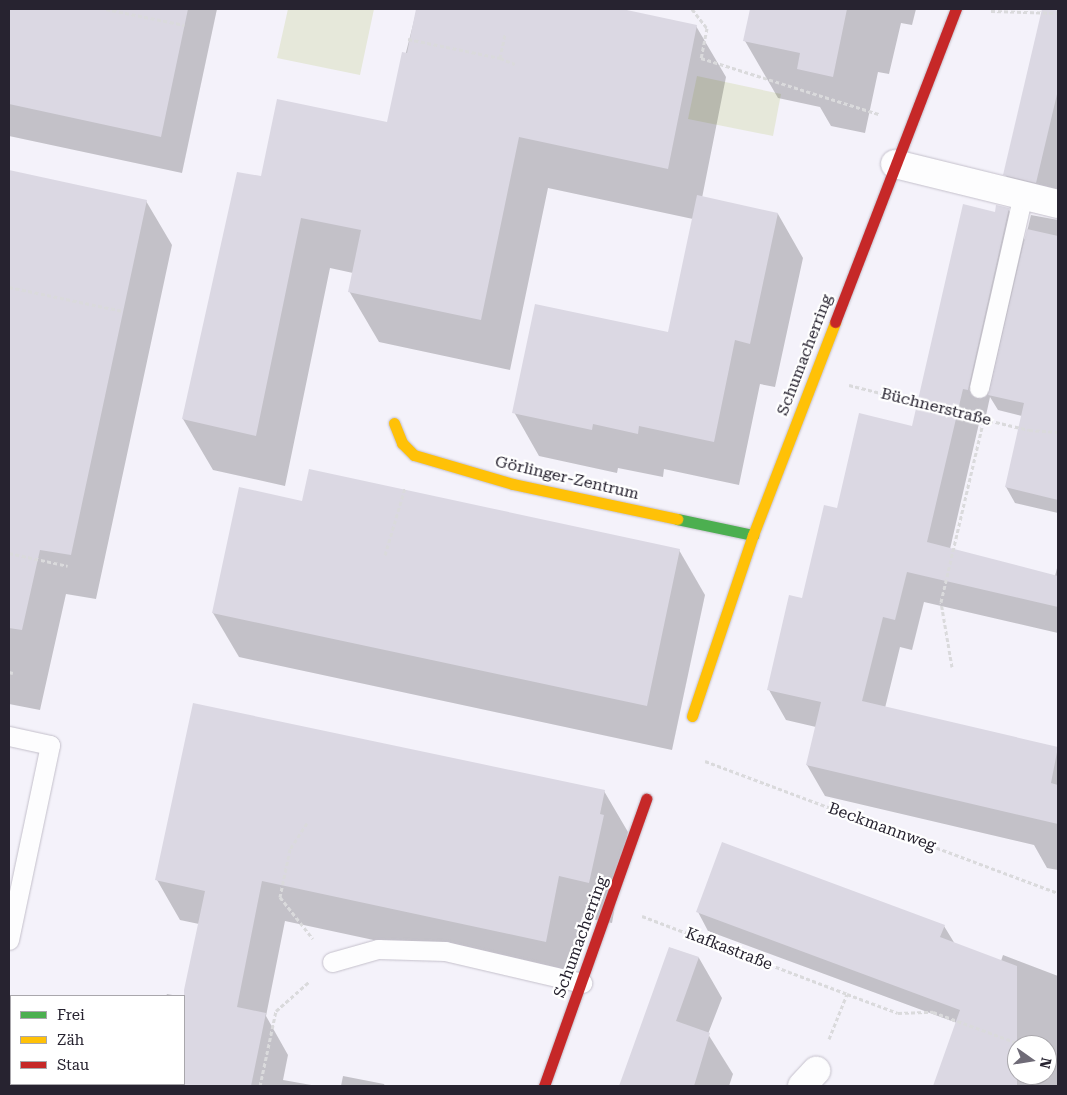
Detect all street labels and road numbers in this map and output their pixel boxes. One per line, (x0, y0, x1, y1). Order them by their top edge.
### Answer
street label: Schumacherring (773, 292, 837, 418)
street label: Büchnerstraße (879, 384, 993, 430)
street label: Görlinger-Zentrum (493, 452, 641, 504)
street label: Beckmannweg (826, 799, 938, 855)
street label: Schumacherring (550, 874, 612, 1000)
street label: Kafkastraße (683, 924, 775, 974)

